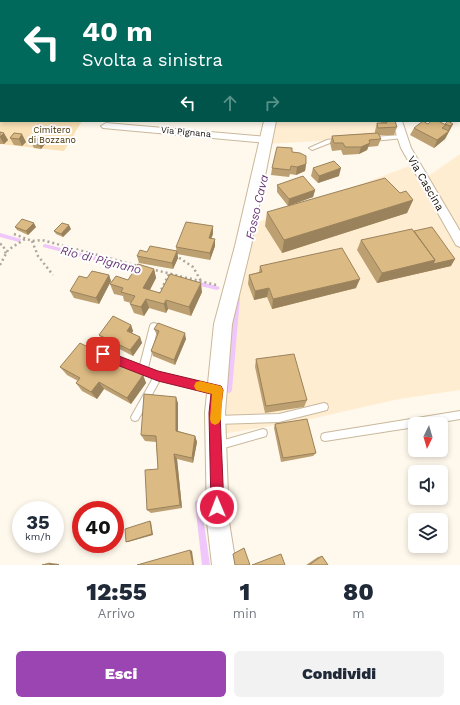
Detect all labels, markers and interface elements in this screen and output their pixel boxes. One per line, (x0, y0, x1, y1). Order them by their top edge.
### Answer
text: 40 m (82, 15, 152, 48)
icon: left (16, 16, 68, 68)
text: Svolta a sinistra (82, 49, 223, 70)
icon: left (177, 92, 199, 114)
icon: ahead (219, 92, 241, 114)
icon: right (261, 92, 283, 114)
park label: Cimitero di Bozzano (28, 125, 76, 145)
street label: Via Pignana (161, 125, 211, 139)
street label: Via Cascina (405, 153, 447, 213)
water label: Fosso Cava (243, 173, 271, 241)
water label: Rio di Pignano (59, 243, 143, 277)
pin (86, 337, 120, 371)
icon: arrive (92, 343, 114, 365)
north arrow (408, 417, 448, 457)
map controls (408, 417, 448, 553)
button: sound (408, 465, 448, 505)
position arrow (196, 486, 238, 528)
speed limit sign: 40 (72, 501, 124, 553)
text: 35 (26, 510, 50, 534)
button: layers (408, 513, 448, 553)
text: km/h (25, 531, 51, 542)
text: 12:55 (86, 578, 147, 606)
text: 1 (239, 578, 250, 606)
text: 80 (343, 578, 374, 606)
text: Arrivo (98, 606, 135, 621)
text: min (233, 606, 257, 621)
text: m (352, 606, 365, 621)
button: Esci (16, 651, 226, 697)
button: Condividi (234, 651, 444, 697)

